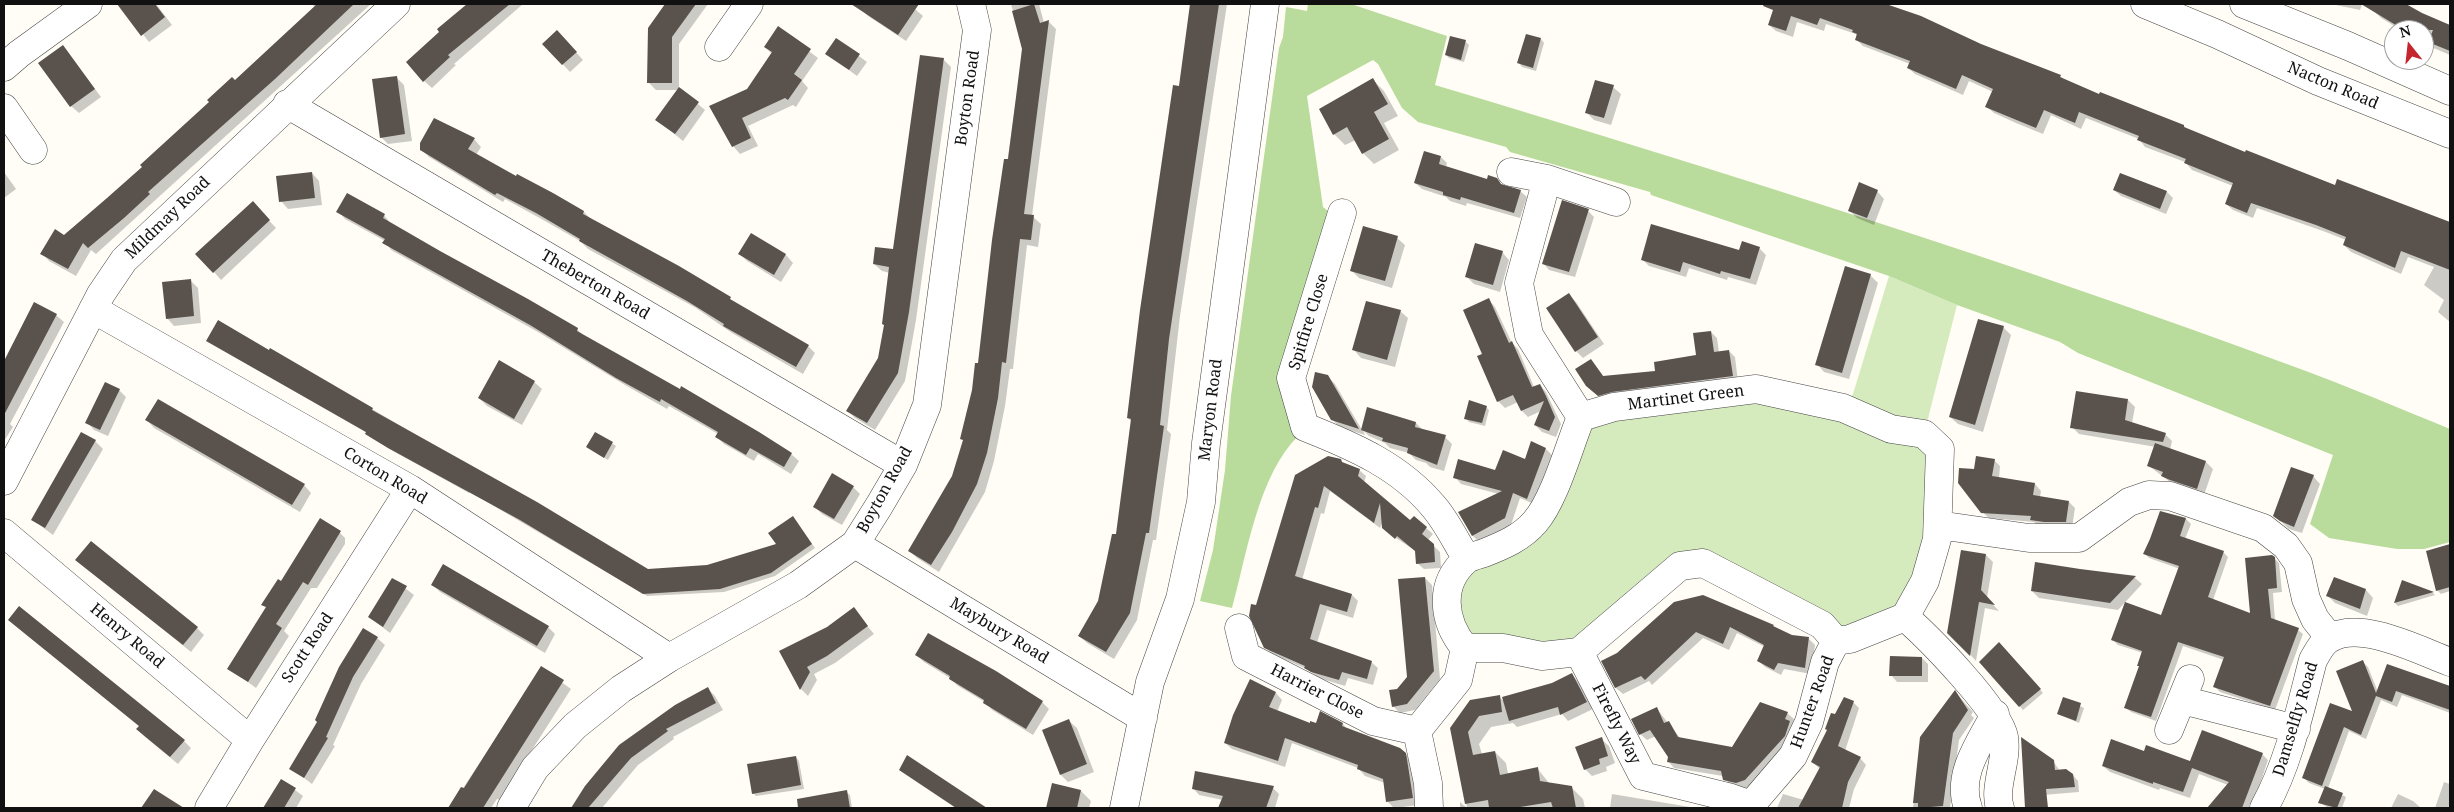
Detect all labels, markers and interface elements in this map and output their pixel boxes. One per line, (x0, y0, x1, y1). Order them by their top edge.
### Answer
north arrow (2384, 20, 2434, 70)
text: N (2397, 20, 2413, 42)
street label: Boyton Road (952, 49, 984, 147)
street label: Nacton Road (2285, 58, 2381, 114)
street label: Mildmay Road (122, 173, 214, 263)
street label: Theberton Road (537, 246, 653, 324)
street label: Spitfire Close (1285, 271, 1333, 373)
street label: Maryon Road (1195, 358, 1227, 462)
street label: Martinet Green (1627, 381, 1745, 415)
street label: Corton Road (340, 443, 430, 509)
street label: Boyton Road (853, 443, 917, 537)
street label: Maybury Road (946, 594, 1052, 668)
street label: Henry Road (86, 599, 168, 673)
street label: Scott Road (278, 609, 338, 687)
street label: Hunter Road (1787, 653, 1839, 751)
street label: Damselfly Road (2269, 659, 2323, 779)
street label: Harrier Close (1267, 660, 1367, 724)
street label: Firefly Way (1588, 681, 1644, 767)

